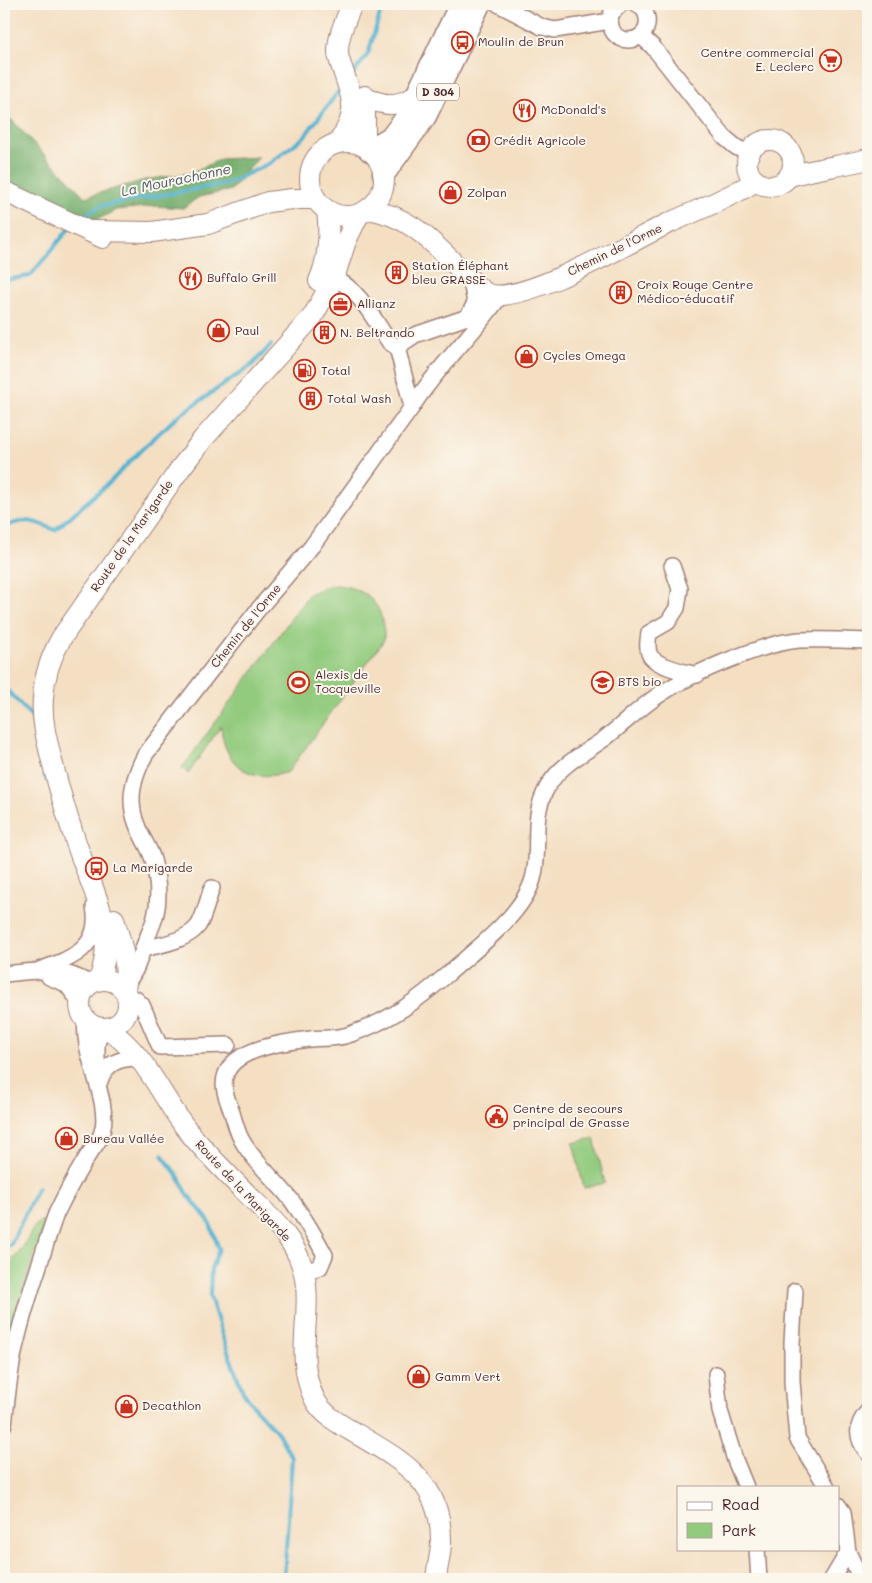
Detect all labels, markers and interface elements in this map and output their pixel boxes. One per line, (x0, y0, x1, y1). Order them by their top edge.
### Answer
bus stop icon: Moulin de Brun (450, 30, 474, 54)
place label: Moulin de Brun (478, 33, 564, 49)
place label: Centre commercial E. Leclerc (701, 44, 814, 74)
supermarket icon: Centre commercial E. Leclerc (818, 48, 842, 72)
road number: D 304 (417, 84, 459, 100)
restaurant icon: McDonald's (513, 98, 537, 122)
place label: McDonald's (541, 101, 606, 117)
bank icon: Crédit Agricole (466, 129, 490, 153)
place label: Crédit Agricole (494, 132, 586, 148)
water label: La Mourachonne (119, 159, 233, 200)
shop icon: Zolpan (439, 181, 463, 205)
place label: Zolpan (467, 184, 507, 200)
street label: Chemin de l'Orme (565, 219, 665, 279)
place label: Station Éléphant bleu GRASSE (412, 257, 509, 287)
building icon: Station Éléphant bleu GRASSE (384, 261, 408, 285)
restaurant icon: Buffalo Grill (179, 266, 203, 290)
place label: Buffalo Grill (207, 269, 276, 285)
place label: Croix Rouge Centre Médico-éducatif (637, 276, 753, 306)
building icon: Croix Rouge Centre Médico-éducatif (609, 280, 633, 304)
office icon: Allianz (329, 292, 353, 316)
place label: Allianz (357, 295, 396, 311)
shop icon: Paul (207, 319, 231, 343)
building icon: N. Beltrando (312, 321, 336, 345)
place label: Paul (235, 322, 259, 338)
place label: N. Beltrando (340, 324, 414, 340)
shop icon: Cycles Omega (515, 344, 539, 368)
place label: Cycles Omega (543, 347, 626, 363)
fuel station icon: Total (293, 359, 317, 383)
place label: Total (321, 362, 351, 378)
building icon: Total Wash (299, 387, 323, 411)
place label: Total Wash (327, 390, 391, 406)
street label: Route de la Marigarde (86, 476, 176, 595)
street label: Chemin de l'Orme (206, 580, 284, 671)
place label: Alexis de Tocqueville (315, 666, 381, 696)
sports icon: Alexis de Tocqueville (287, 670, 311, 694)
school or university icon: BTS bio (590, 670, 614, 694)
place label: BTS bio (618, 673, 661, 689)
bus stop icon: La Marigarde (85, 856, 109, 880)
place label: La Marigarde (113, 859, 193, 875)
place label: Centre de secours principal de Grasse (513, 1100, 630, 1130)
public building icon: Centre de secours principal de Grasse (485, 1104, 509, 1128)
shop icon: Bureau Vallée (55, 1127, 79, 1151)
place label: Bureau Vallée (83, 1130, 164, 1146)
street label: Route de la Marigarde (192, 1136, 295, 1245)
shop icon: Gamm Vert (407, 1365, 431, 1389)
place label: Gamm Vert (435, 1368, 501, 1384)
shop icon: Decathlon (114, 1394, 138, 1418)
place label: Decathlon (142, 1397, 201, 1413)
legend (677, 1486, 840, 1550)
text: Road (722, 1494, 759, 1514)
text: Park (722, 1520, 756, 1540)

